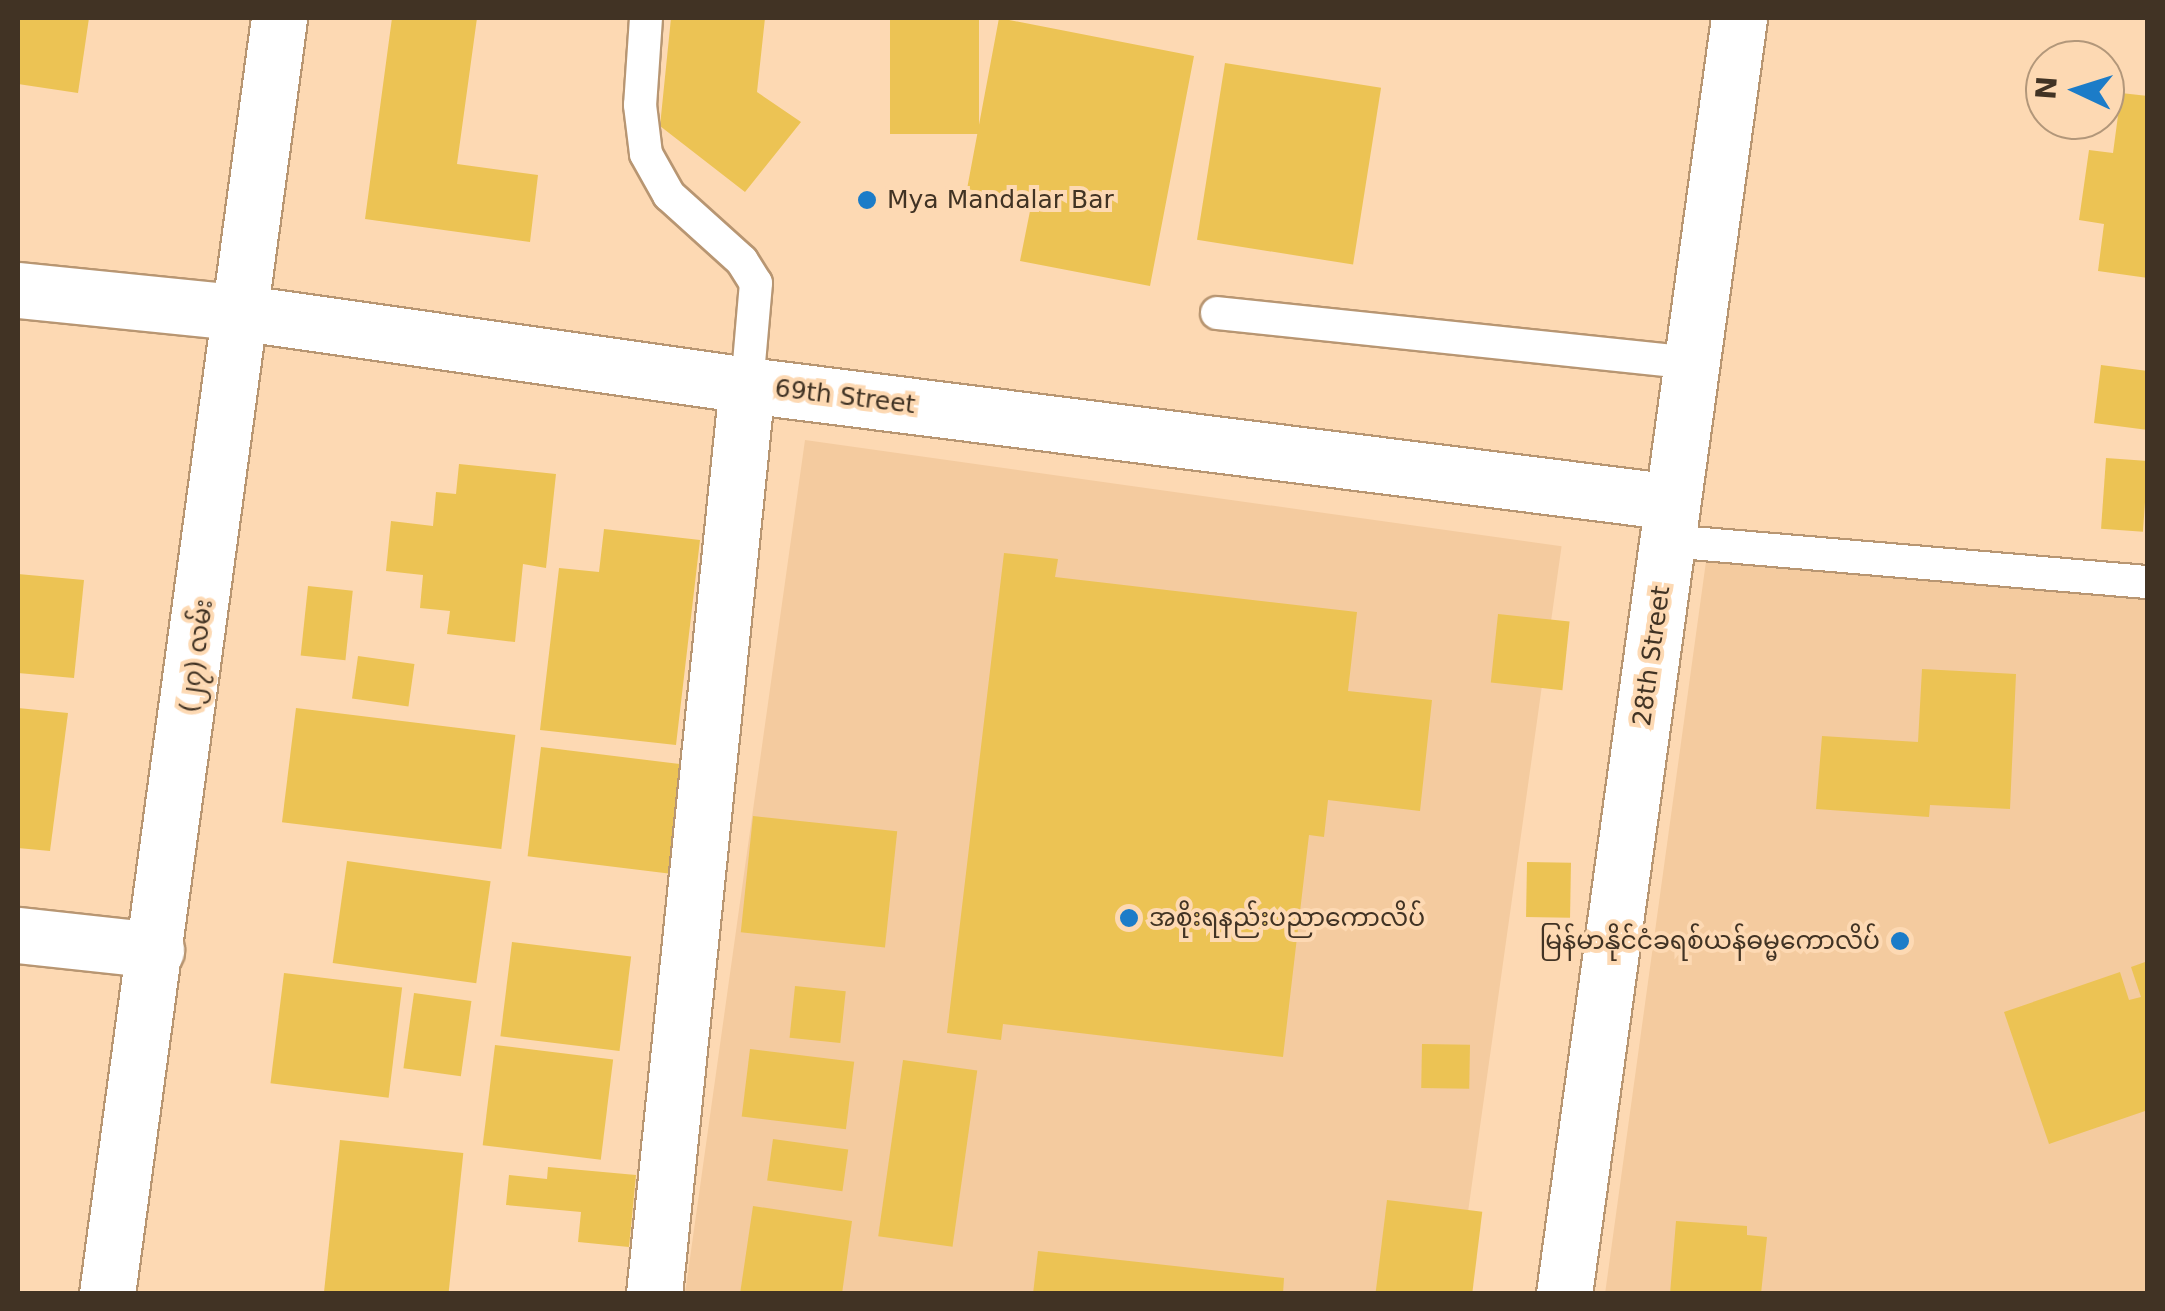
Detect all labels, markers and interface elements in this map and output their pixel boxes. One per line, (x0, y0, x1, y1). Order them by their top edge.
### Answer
north arrow (2025, 40, 2125, 140)
text: N (2029, 75, 2064, 101)
place label: Mya Mandalar Bar (887, 185, 1114, 215)
marker: Mya Mandalar Bar (856, 189, 878, 211)
street label: 69th Street (773, 373, 917, 421)
street label: 28th Street (1627, 584, 1677, 728)
street label: (၂၇) လမ်း (174, 597, 220, 715)
place label: အစိုးရနည်းပညာကောလိပ် (1149, 903, 1425, 933)
marker: အစိုးရနည်းပညာကောလိပ် (1118, 907, 1140, 929)
place label: မြန်မာနိုင်ငံခရစ်ယန်ဓမ္မကောလိပ် (1540, 926, 1880, 956)
marker: မြန်မာနိုင်ငံခရစ်ယန်ဓမ္မကောလိပ် (1889, 930, 1911, 952)

